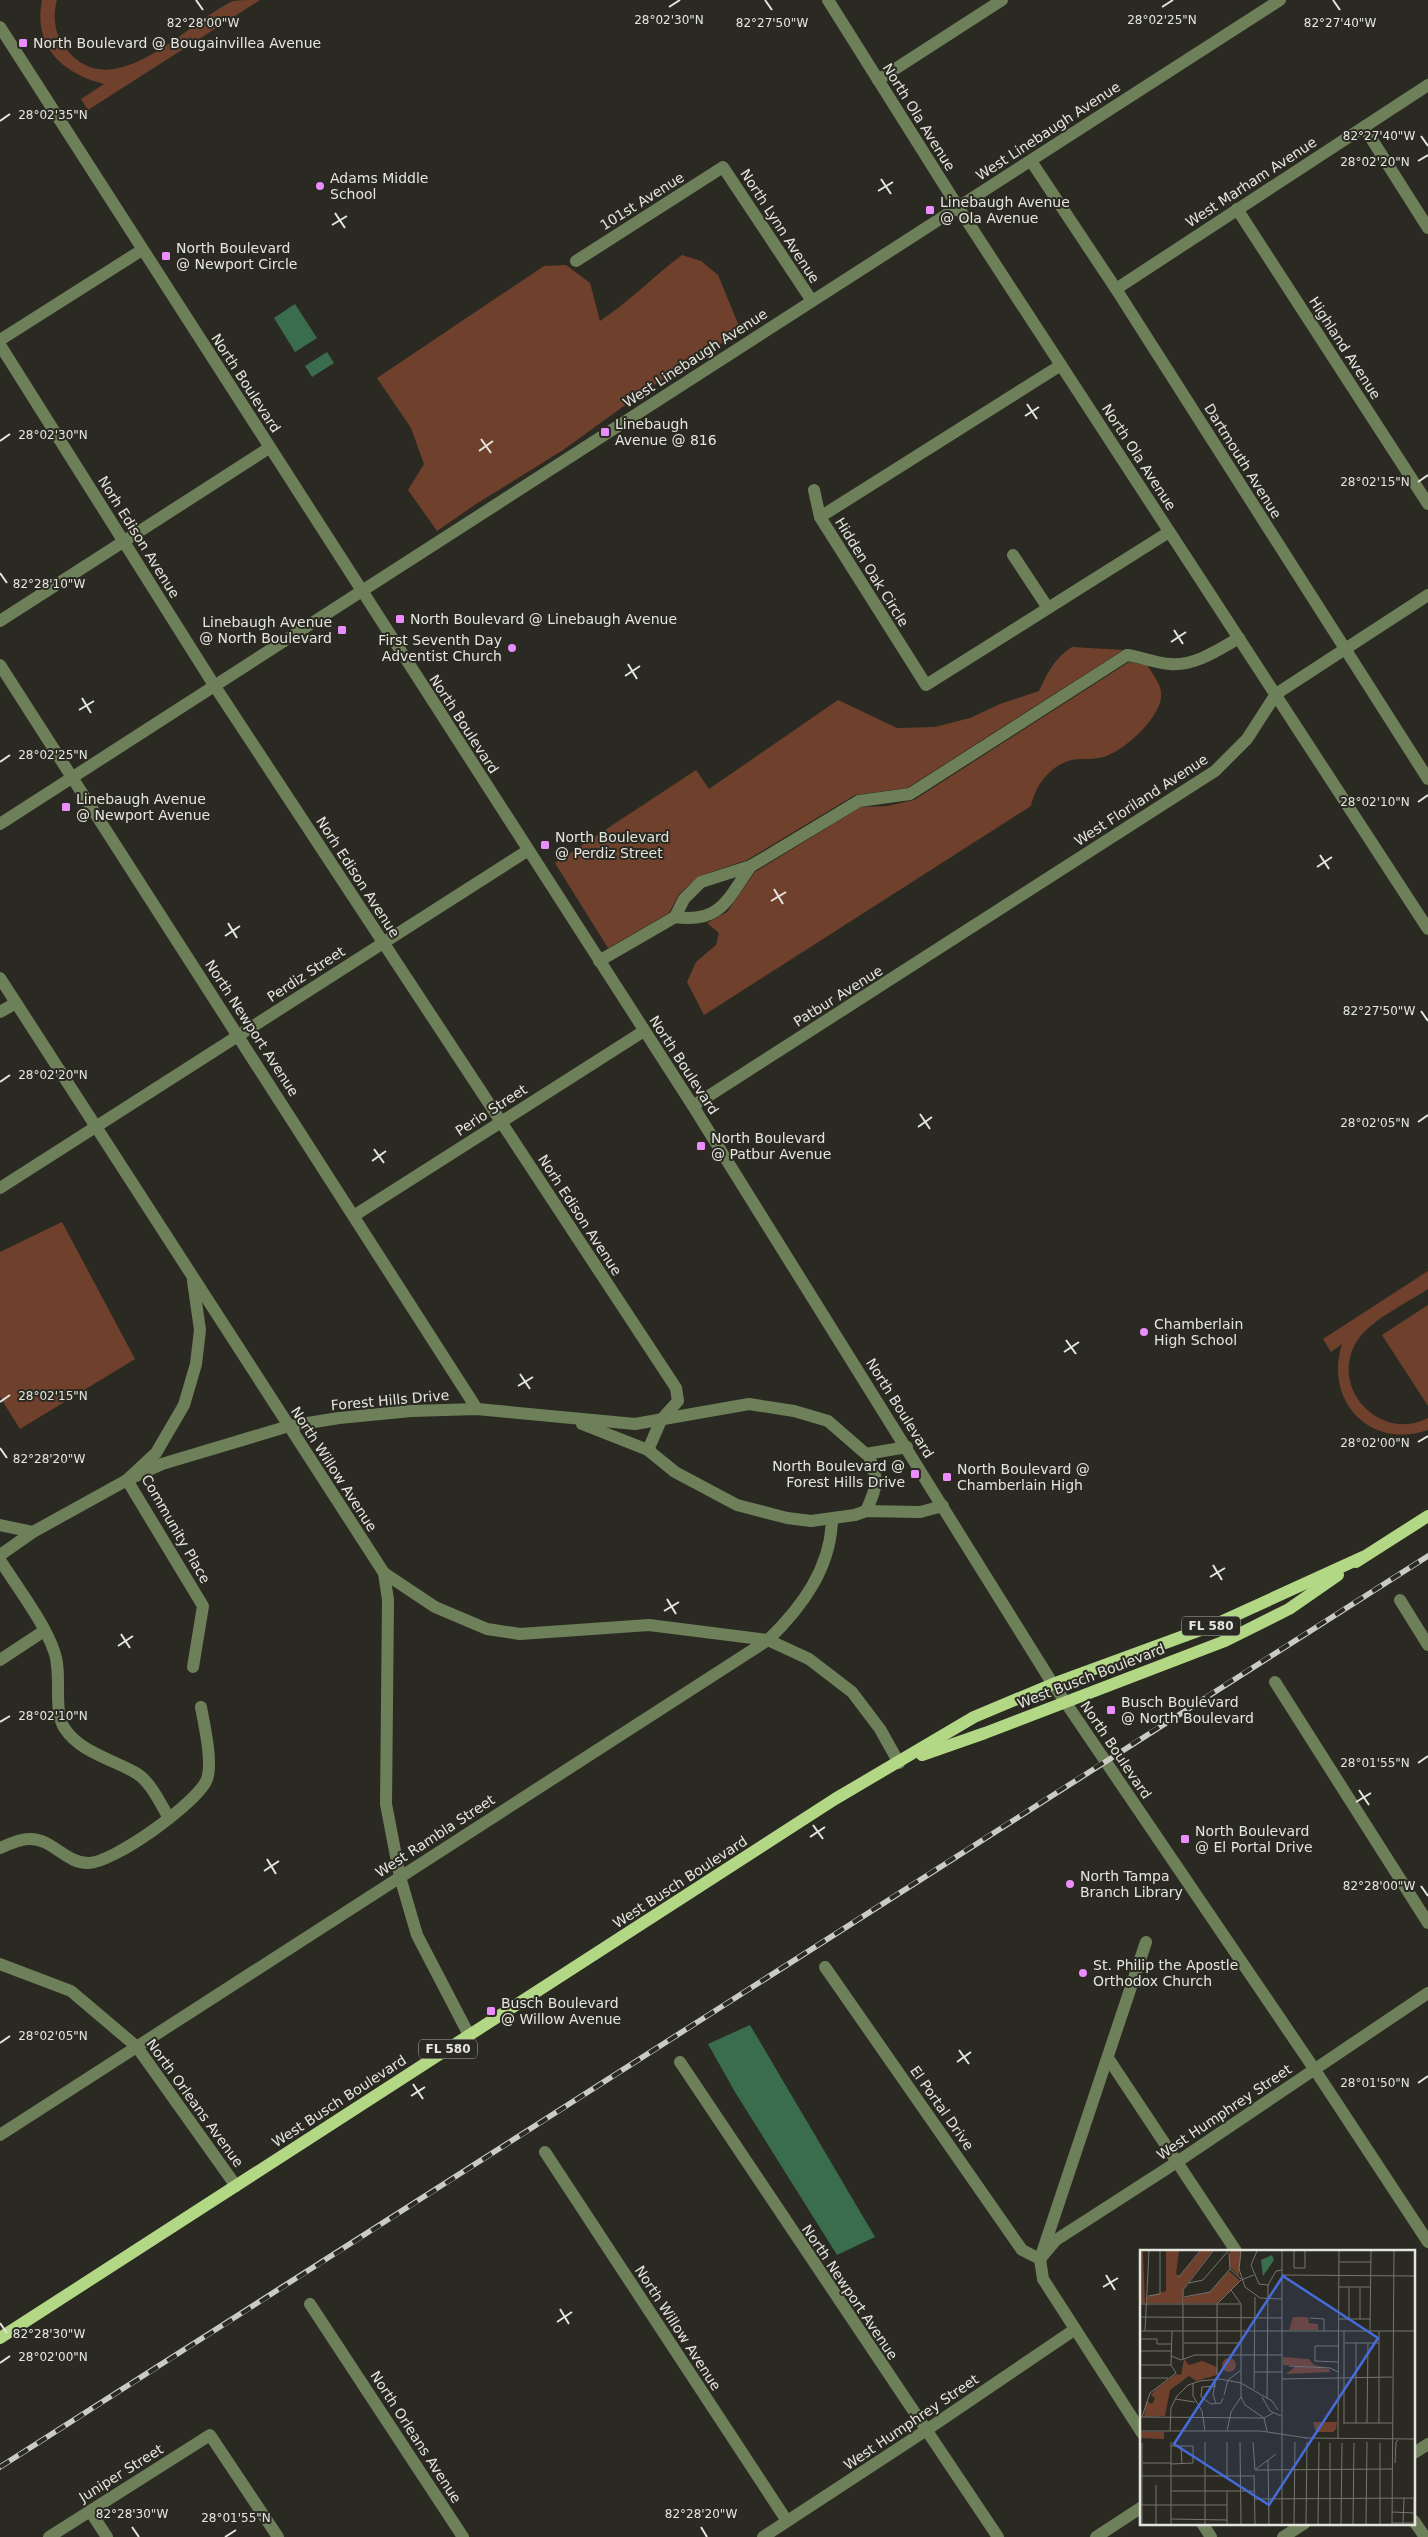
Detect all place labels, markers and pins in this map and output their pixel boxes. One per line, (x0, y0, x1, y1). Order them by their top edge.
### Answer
place label: North Boulevard @ Bougainvillea Avenue (33, 35, 321, 51)
marker: North Boulevard @ Bougainvillea Avenue (17, 37, 29, 49)
place label: Adams Middle School (330, 170, 428, 202)
marker: Adams Middle School (314, 180, 326, 192)
place label: Linebaugh Avenue @ Ola Avenue (940, 194, 1070, 226)
marker: Linebaugh Avenue @ Ola Avenue (924, 204, 936, 216)
place label: North Boulevard @ Newport Circle (176, 240, 297, 272)
marker: North Boulevard @ Newport Circle (160, 250, 172, 262)
place label: Linebaugh Avenue @ 816 (615, 416, 717, 448)
marker: Linebaugh Avenue @ 816 (599, 426, 611, 438)
place label: North Boulevard @ Linebaugh Avenue (410, 611, 677, 627)
marker: North Boulevard @ Linebaugh Avenue (394, 613, 406, 625)
place label: Linebaugh Avenue @ North Boulevard (199, 614, 332, 646)
marker: Linebaugh Avenue @ North Boulevard (336, 624, 348, 636)
place label: First Seventh Day Adventist Church (378, 632, 502, 664)
marker: First Seventh Day Adventist Church (506, 642, 518, 654)
place label: Linebaugh Avenue @ Newport Avenue (76, 791, 210, 823)
marker: Linebaugh Avenue @ Newport Avenue (60, 801, 72, 813)
place label: North Boulevard @ Perdiz Street (555, 829, 669, 861)
marker: North Boulevard @ Perdiz Street (539, 839, 551, 851)
place label: North Boulevard @ Patbur Avenue (711, 1130, 831, 1162)
marker: North Boulevard @ Patbur Avenue (695, 1140, 707, 1152)
place label: Chamberlain High School (1154, 1316, 1243, 1348)
marker: Chamberlain High School (1138, 1326, 1150, 1338)
place label: North Boulevard @ Forest Hills Drive (772, 1458, 905, 1490)
place label: North Boulevard @ Chamberlain High (957, 1461, 1090, 1493)
marker: North Boulevard @ Forest Hills Drive (909, 1468, 921, 1480)
marker: North Boulevard @ Chamberlain High (941, 1471, 953, 1483)
place label: Busch Boulevard @ North Boulevard (1121, 1694, 1254, 1726)
marker: Busch Boulevard @ North Boulevard (1105, 1704, 1117, 1716)
place label: North Boulevard @ El Portal Drive (1195, 1823, 1313, 1855)
marker: North Boulevard @ El Portal Drive (1179, 1833, 1191, 1845)
place label: North Tampa Branch Library (1080, 1868, 1183, 1900)
marker: North Tampa Branch Library (1064, 1878, 1076, 1890)
place label: St. Philip the Apostle Orthodox Church (1093, 1957, 1238, 1989)
marker: St. Philip the Apostle Orthodox Church (1077, 1967, 1089, 1979)
place label: Busch Boulevard @ Willow Avenue (501, 1995, 621, 2027)
marker: Busch Boulevard @ Willow Avenue (485, 2005, 497, 2017)

